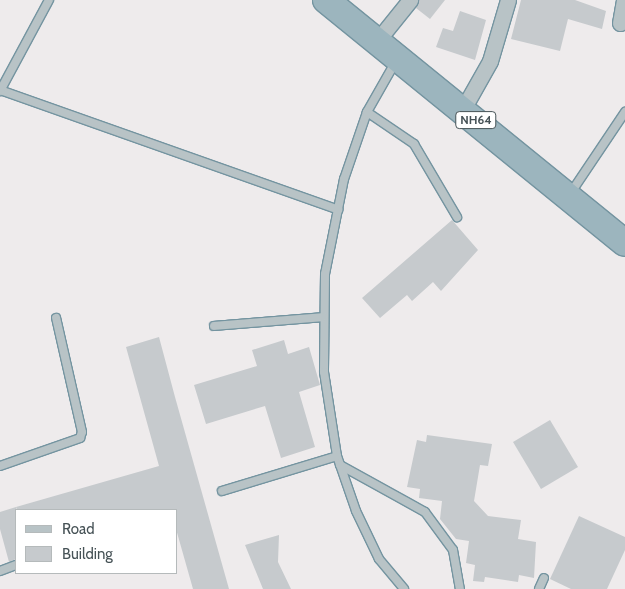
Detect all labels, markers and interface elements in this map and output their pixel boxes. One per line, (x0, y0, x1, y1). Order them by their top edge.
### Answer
road number: NH64 (455, 110, 497, 130)
legend (15, 509, 178, 574)
text: Road (62, 520, 95, 538)
text: Building (62, 545, 113, 563)

